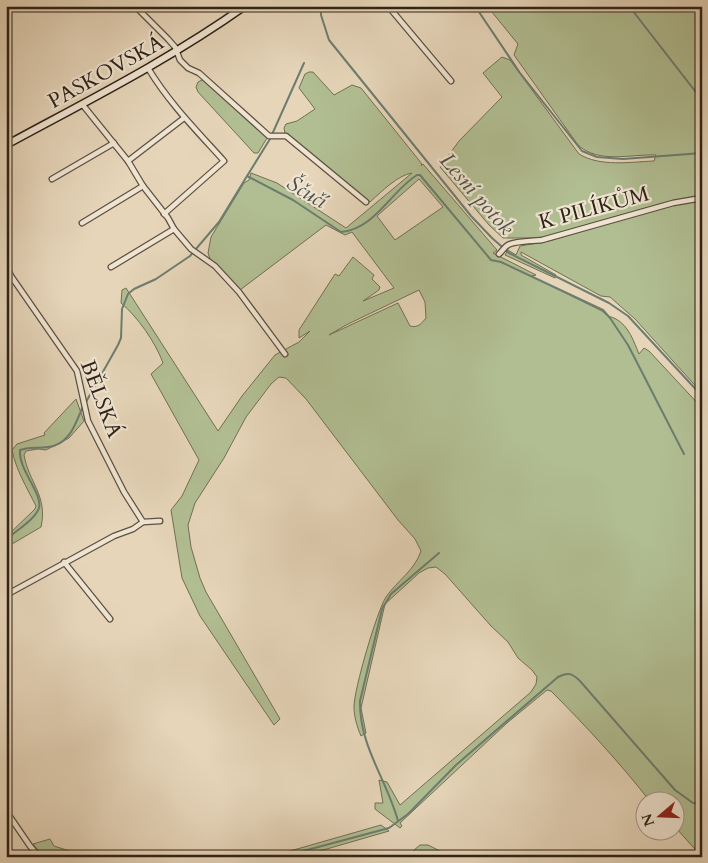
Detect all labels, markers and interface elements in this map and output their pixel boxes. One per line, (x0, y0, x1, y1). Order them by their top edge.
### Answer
street label: PASKOVSKÁ (43, 28, 169, 116)
water label: Lesní potok (433, 146, 521, 242)
water label: Ščučí (281, 168, 334, 216)
street label: K PILÍKŮM (535, 178, 653, 237)
street label: BĚLSKÁ (73, 356, 130, 442)
north arrow (636, 790, 686, 840)
text: N (637, 811, 659, 829)

